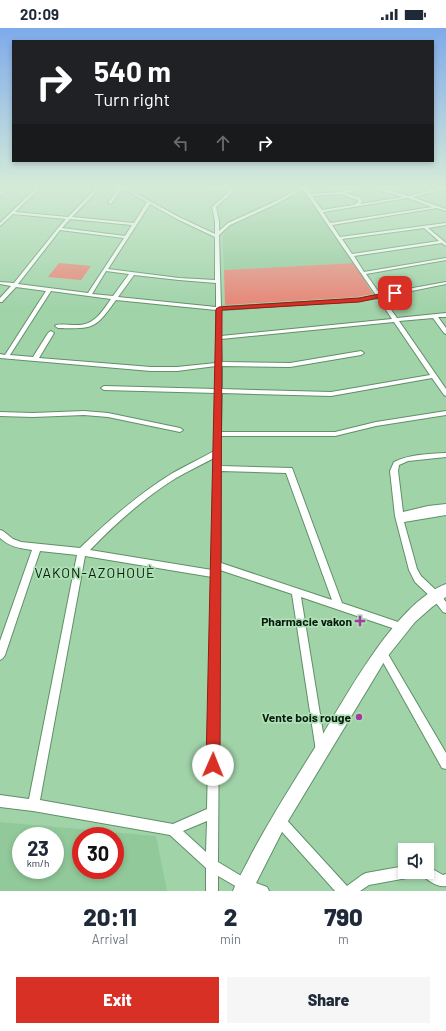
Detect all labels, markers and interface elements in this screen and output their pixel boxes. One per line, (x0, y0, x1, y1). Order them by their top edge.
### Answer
text: 20:09 (20, 5, 59, 23)
text: 540 m (94, 54, 171, 88)
icon: right (28, 56, 80, 108)
text: Turn right (94, 88, 170, 110)
icon: left (170, 132, 192, 154)
icon: ahead (212, 132, 234, 154)
icon: right (254, 132, 276, 154)
pin (378, 276, 412, 310)
icon: arrive (384, 282, 406, 304)
district label: VAKON-AZOHOUÈ (34, 564, 156, 581)
place label: Pharmacie vakon (261, 614, 352, 628)
marker: Pharmacie vakon (355, 616, 365, 626)
place label: Vente bois rouge (262, 710, 351, 724)
marker: Vente bois rouge (354, 712, 364, 722)
position arrow (192, 744, 234, 786)
speed limit sign: 30 (72, 827, 124, 879)
text: 23 (27, 836, 49, 860)
map controls (398, 843, 434, 879)
button: sound (398, 843, 434, 879)
text: km/h (27, 857, 49, 869)
text: 20:11 (83, 902, 137, 931)
text: 2 (224, 902, 237, 931)
text: 790 (324, 902, 363, 931)
text: Arrival (92, 931, 128, 947)
text: min (220, 931, 241, 947)
text: m (338, 931, 349, 947)
button: Exit (16, 977, 219, 1023)
button: Share (227, 977, 430, 1023)

